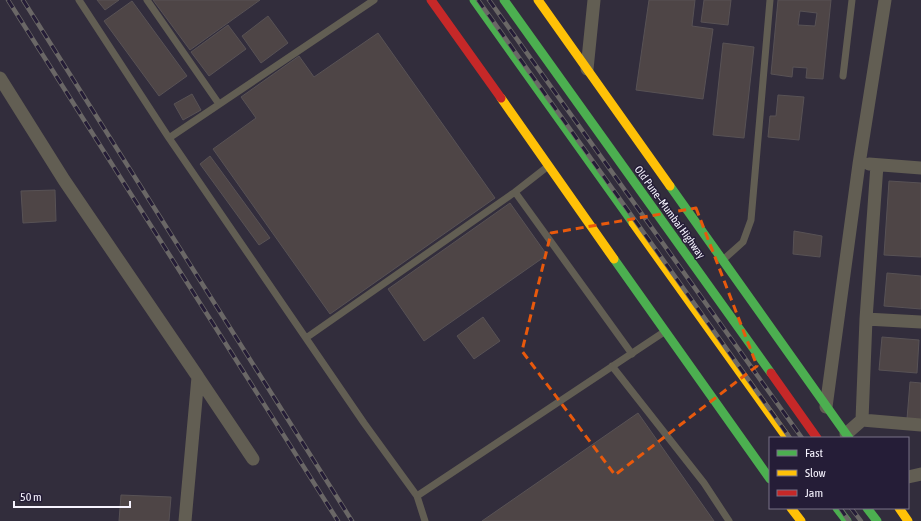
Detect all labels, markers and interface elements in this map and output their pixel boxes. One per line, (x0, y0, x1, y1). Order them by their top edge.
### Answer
street label: Old Pune–Mumbai Highway (632, 163, 708, 261)
legend (769, 437, 909, 509)
text: Fast (805, 446, 823, 460)
text: Slow (805, 466, 826, 480)
scale bar (14, 483, 130, 509)
text: Jam (805, 486, 823, 500)
text: 50 m (20, 490, 42, 504)

